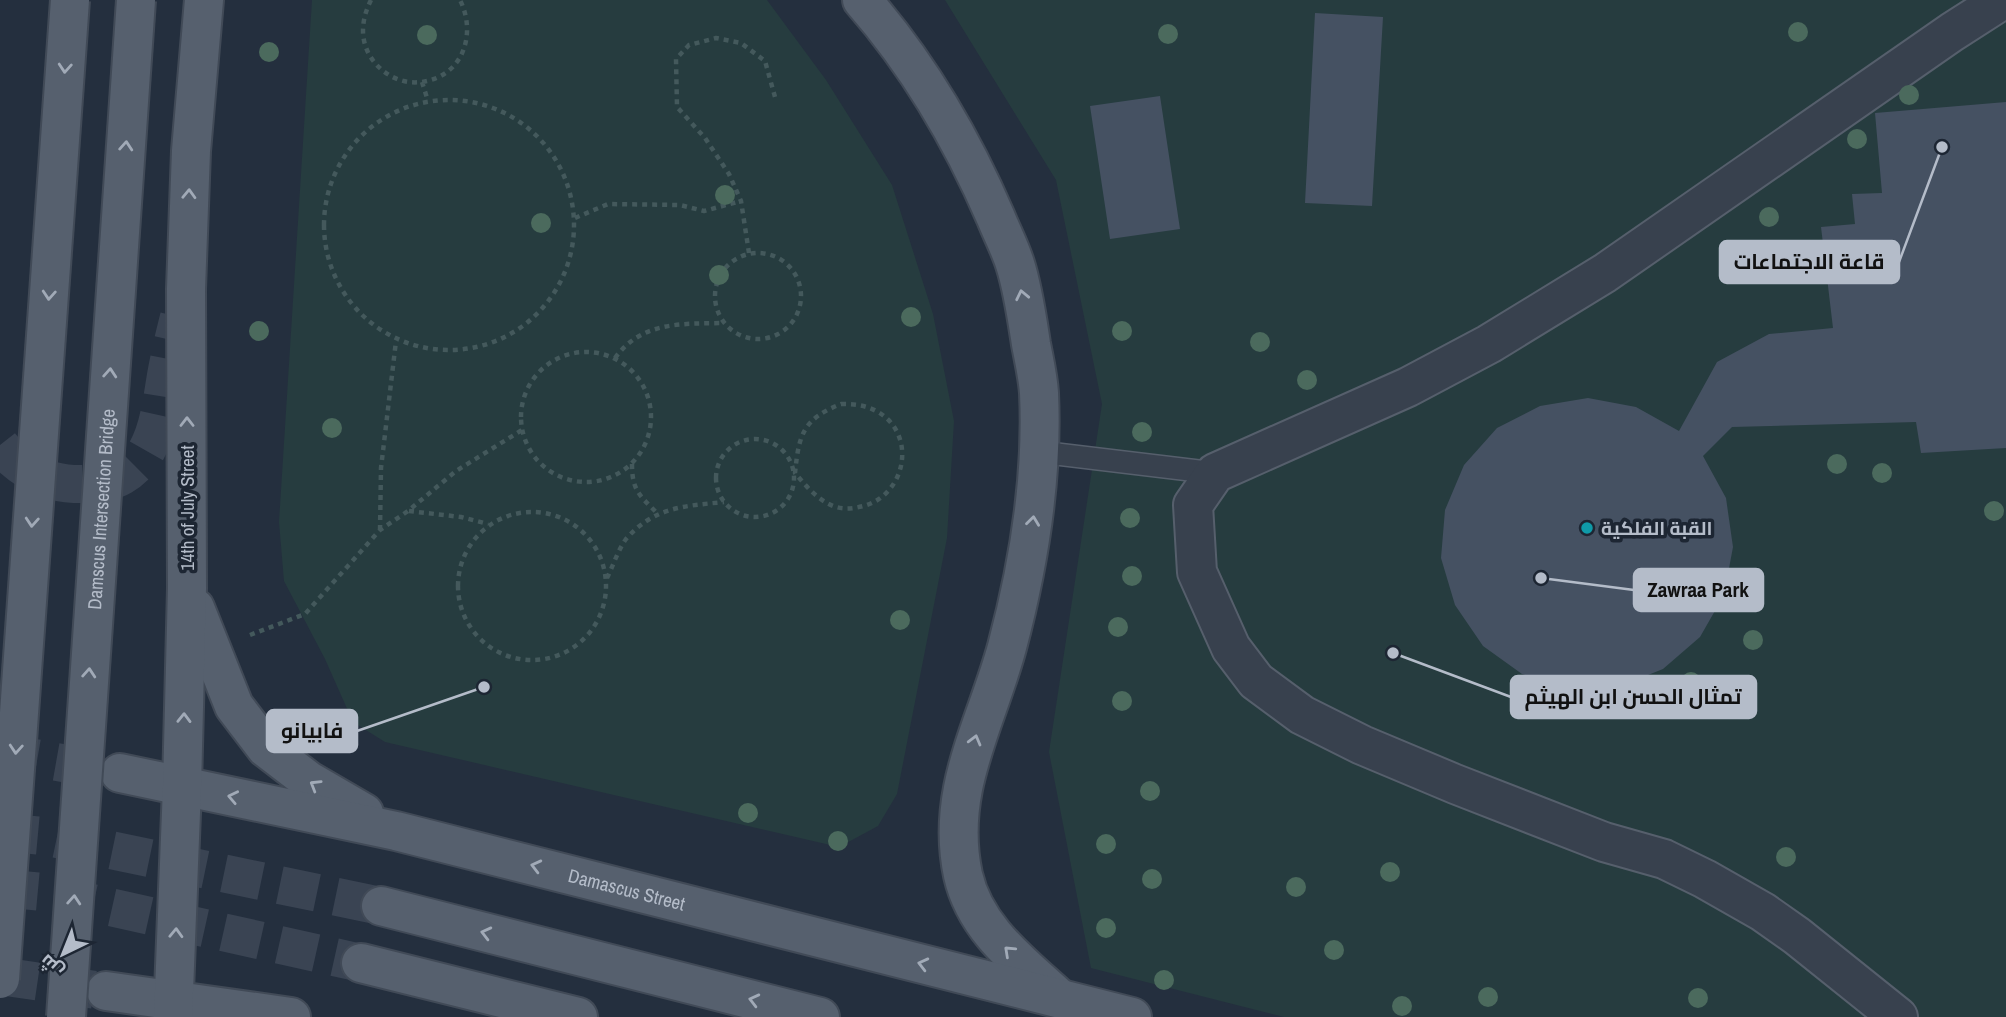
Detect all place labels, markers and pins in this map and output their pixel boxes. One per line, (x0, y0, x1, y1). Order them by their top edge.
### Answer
callout: قاعة الاجتماعات (1720, 241, 1899, 283)
place label: القبة الفلكية (1601, 515, 1712, 541)
marker: القبة الفلكية (1579, 520, 1595, 536)
callout: Zawraa Park (1634, 569, 1763, 611)
callout: تمثال الحسن ابن الهيثم (1511, 676, 1756, 718)
callout: فابيانو (267, 710, 357, 752)

